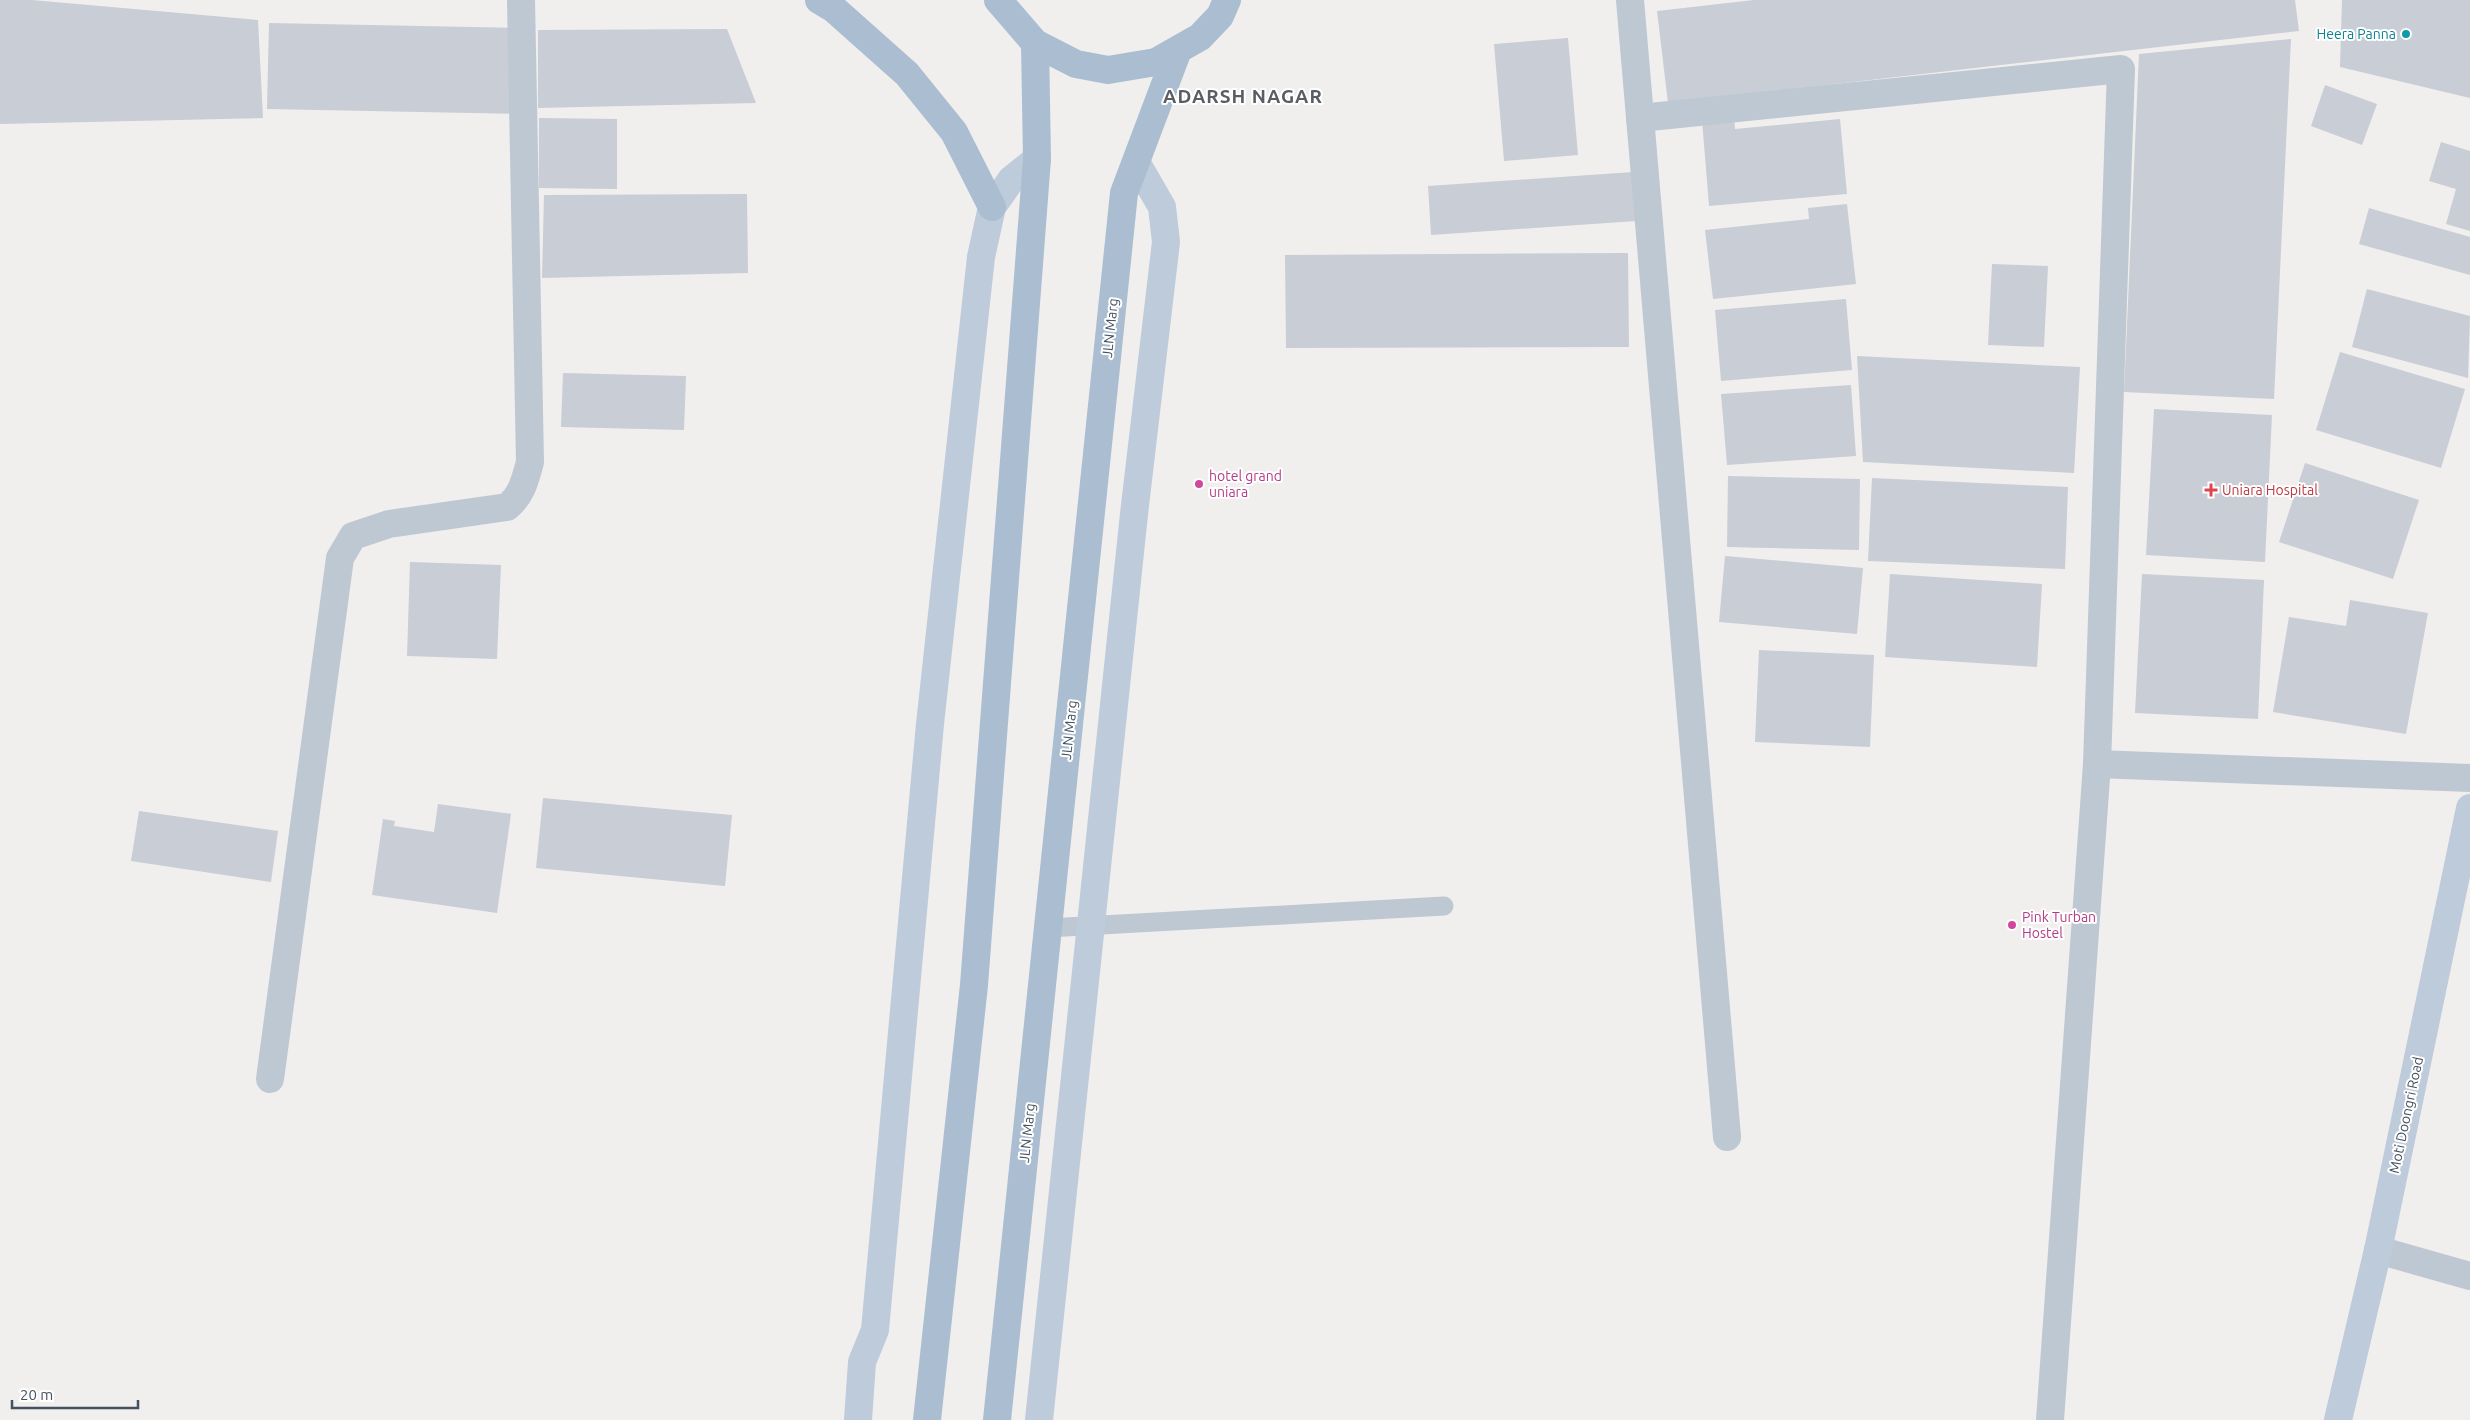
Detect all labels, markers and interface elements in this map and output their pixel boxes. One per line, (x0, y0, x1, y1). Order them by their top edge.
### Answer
place label: Heera Panna (2316, 26, 2396, 42)
marker: Heera Panna (2400, 28, 2412, 40)
district label: ADARSH NAGAR (1163, 85, 1323, 107)
street label: JLN Marg (1099, 297, 1121, 359)
place label: hotel grand uniara (1209, 468, 1282, 500)
marker: hotel grand uniara (1193, 478, 1205, 490)
place label: Uniara Hospital (2222, 482, 2318, 498)
marker: Uniara Hospital (2204, 483, 2218, 497)
street label: JLN Marg (1058, 699, 1080, 761)
place label: Pink Turban Hostel (2022, 909, 2096, 941)
marker: Pink Turban Hostel (2006, 919, 2018, 931)
street label: Moti Doongri Road (2386, 1055, 2426, 1175)
street label: JLN Marg (1016, 1102, 1038, 1164)
scale bar (12, 1378, 139, 1410)
text: 20 m (20, 1386, 53, 1403)

